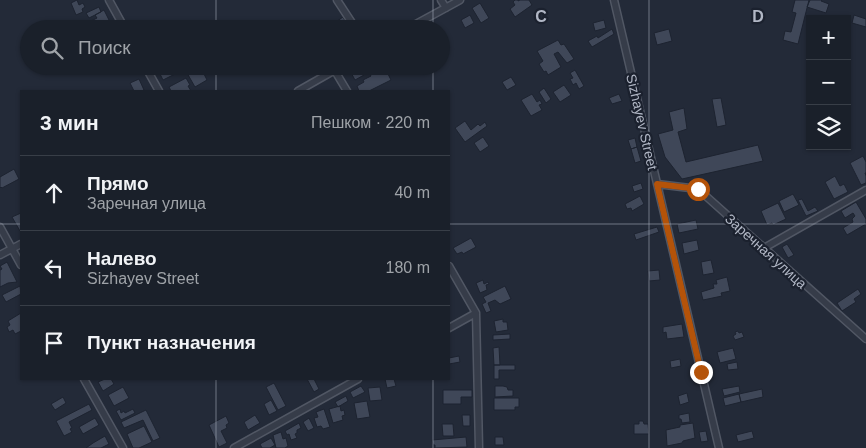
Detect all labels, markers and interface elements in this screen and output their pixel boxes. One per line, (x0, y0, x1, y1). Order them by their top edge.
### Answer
text: C (535, 8, 547, 25)
text: D (752, 8, 764, 25)
map controls (806, 15, 851, 150)
button: + (806, 15, 851, 60)
search box (20, 20, 450, 75)
icon: search (38, 34, 66, 62)
text: Поиск (78, 37, 131, 58)
button: − (806, 60, 851, 105)
street label: Sizhayev Street (623, 72, 661, 172)
button: layers (806, 105, 851, 150)
text: 3 мин (40, 111, 99, 134)
text: Пешком · 220 m (311, 114, 430, 131)
text: Прямо (87, 173, 149, 194)
route start (687, 178, 710, 201)
icon: ahead (40, 179, 68, 207)
text: 40 m (394, 184, 430, 201)
text: Заречная улица (87, 195, 206, 212)
street label: Заречная улица (722, 210, 810, 292)
text: Налево (87, 248, 157, 269)
icon: left (40, 254, 68, 282)
text: 180 m (386, 259, 430, 276)
text: Sizhayev Street (87, 270, 199, 287)
icon: arrive (40, 329, 68, 357)
text: Пункт назначения (87, 332, 256, 353)
route end (690, 361, 713, 384)

